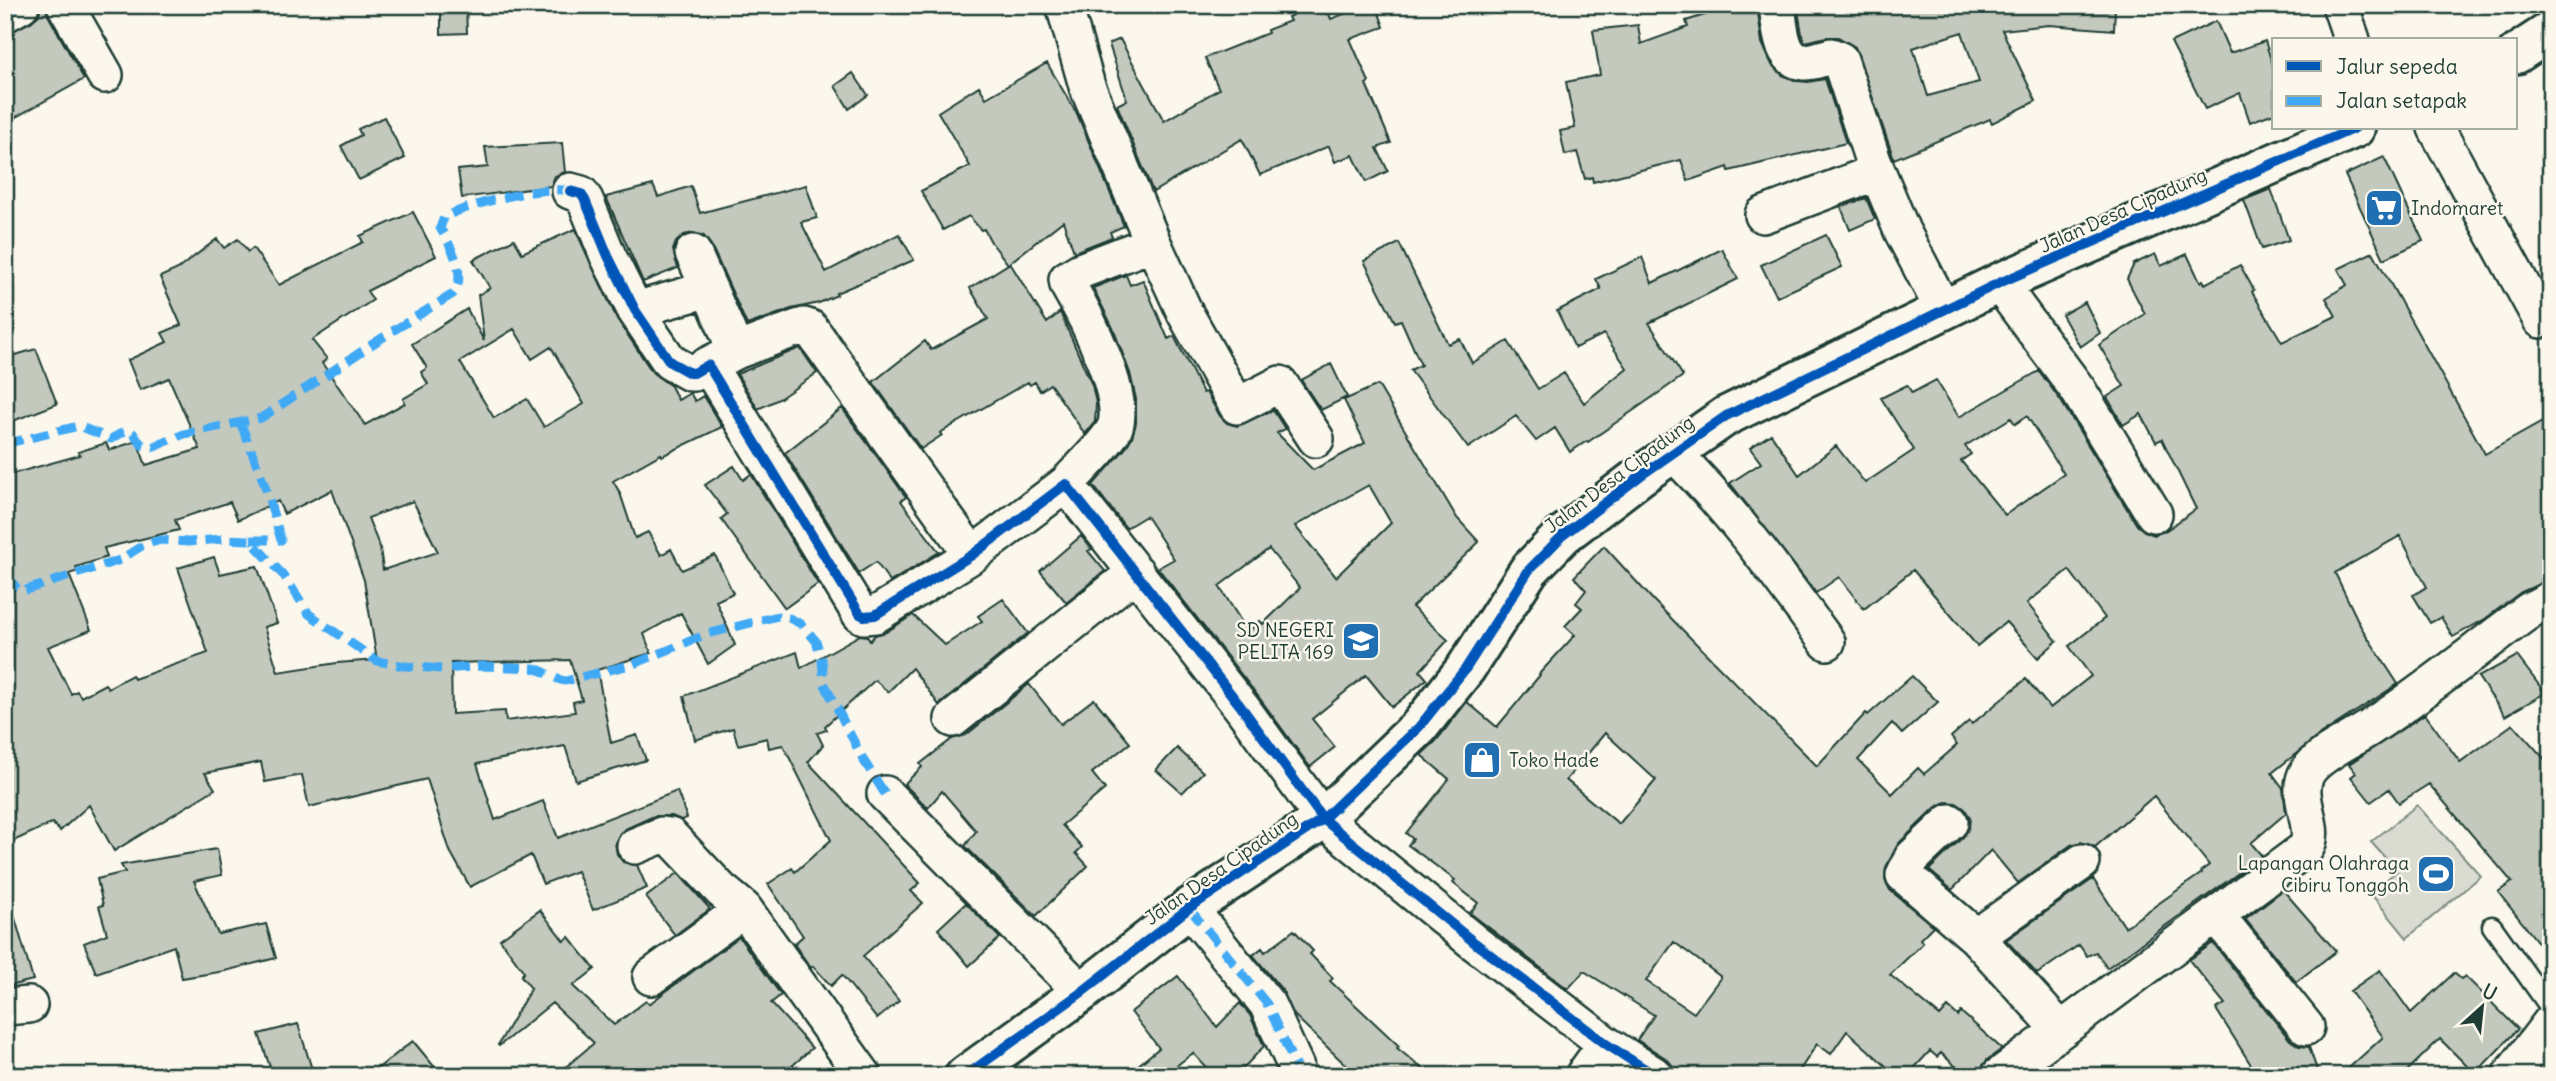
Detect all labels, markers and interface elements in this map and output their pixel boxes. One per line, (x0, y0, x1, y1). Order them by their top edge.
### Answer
legend (2272, 38, 2518, 130)
text: Jalur sepeda (2336, 53, 2458, 80)
text: Jalan setapak (2336, 87, 2467, 114)
street label: Jalan Desa Cipadung (2035, 162, 2211, 258)
supermarket icon: Indomaret (2363, 187, 2405, 229)
place label: Indomaret (2411, 196, 2503, 220)
street label: Jalan Desa Cipadung (1539, 410, 1699, 538)
place label: SD NEGERI PELITA 169 (1236, 618, 1334, 664)
school or university icon: SD NEGERI PELITA 169 (1340, 620, 1382, 662)
shop icon: Toko Hade (1461, 739, 1503, 781)
place label: Toko Hade (1509, 748, 1599, 772)
street label: Jalan Desa Cipadung (1140, 806, 1302, 930)
place label: Lapangan Olahraga Cibiru Tonggoh (2238, 851, 2409, 897)
sports icon: Lapangan Olahraga Cibiru Tonggoh (2415, 853, 2457, 895)
north arrow (2448, 972, 2518, 1042)
text: U (2478, 978, 2501, 1005)

